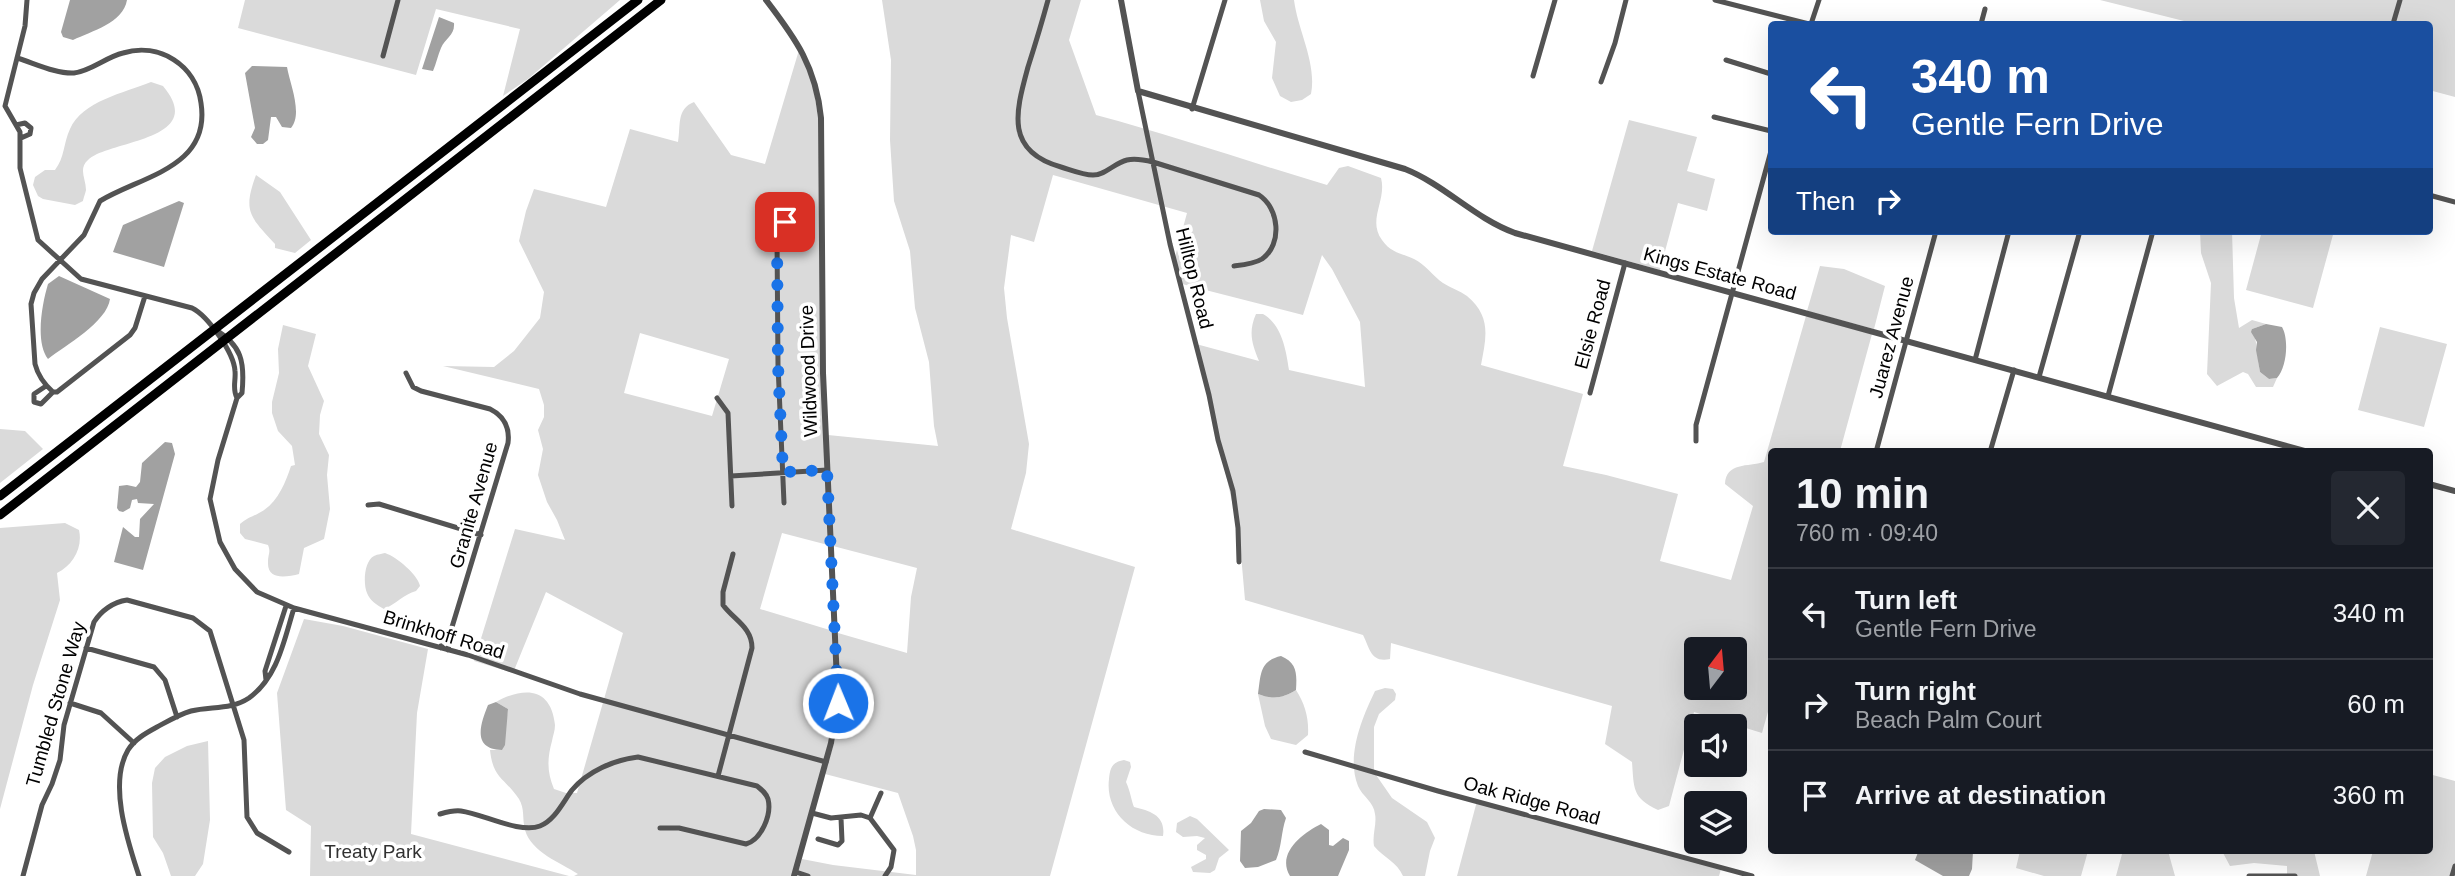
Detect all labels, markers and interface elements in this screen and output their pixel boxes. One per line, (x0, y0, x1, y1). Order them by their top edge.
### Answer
icon: left (1796, 49, 1887, 140)
text: 340 m (1911, 49, 2050, 103)
text: Gentle Fern Drive (1911, 106, 2164, 142)
icon: right (1869, 182, 1907, 220)
text: Then (1796, 186, 1855, 216)
pin (755, 192, 815, 252)
icon: arrive (766, 203, 804, 241)
street label: Hilltop Road (1172, 225, 1217, 331)
street label: Kings Estate Road (1641, 243, 1799, 304)
street label: Juarez Avenue (1865, 274, 1918, 400)
street label: Elsie Road (1570, 277, 1615, 371)
street label: Wildwood Drive (796, 305, 821, 437)
street label: Granite Avenue (445, 439, 502, 571)
text: 10 min (1796, 470, 1929, 517)
button: close (2331, 471, 2405, 545)
text: 760 m · 09:40 (1796, 520, 1938, 546)
text: Turn left (1855, 585, 1957, 615)
icon: left (1796, 595, 1834, 633)
text: 340 m (2333, 598, 2405, 628)
street label: Brinkhoff Road (381, 606, 507, 663)
text: Gentle Fern Drive (1855, 616, 2037, 642)
street label: Tumbled Stone Way (22, 619, 89, 789)
north arrow (1684, 637, 1746, 700)
map controls (1684, 637, 1747, 854)
position arrow (801, 666, 875, 740)
text: Turn right (1855, 676, 1976, 706)
icon: right (1796, 686, 1834, 724)
text: 60 m (2347, 689, 2405, 719)
text: Beach Palm Court (1855, 707, 2042, 733)
button: sound (1684, 714, 1747, 777)
street label: Oak Ridge Road (1461, 772, 1602, 829)
icon: arrive (1796, 777, 1834, 815)
text: Arrive at destination (1855, 780, 2106, 810)
text: 360 m (2333, 780, 2405, 810)
button: layers (1684, 791, 1747, 854)
park label: Treaty Park (324, 841, 422, 862)

